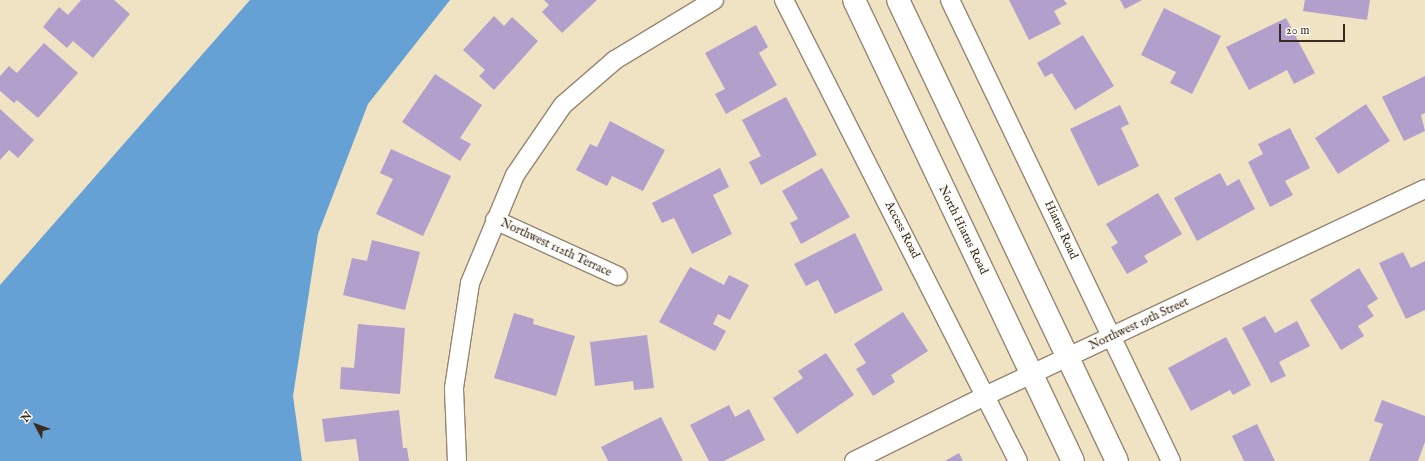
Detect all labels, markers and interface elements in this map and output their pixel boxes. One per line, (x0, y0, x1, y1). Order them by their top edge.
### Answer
scale bar (1281, 16, 1347, 42)
text: 20 m (1286, 23, 1309, 38)
street label: North Hiatus Road (935, 183, 991, 277)
street label: Hiatus Road (1041, 198, 1081, 262)
street label: Access Road (881, 199, 923, 261)
street label: Northwest 112th Terrace (498, 216, 614, 280)
street label: Northwest 19th Street (1087, 295, 1191, 353)
north arrow (16, 405, 56, 445)
text: N (19, 409, 35, 425)

